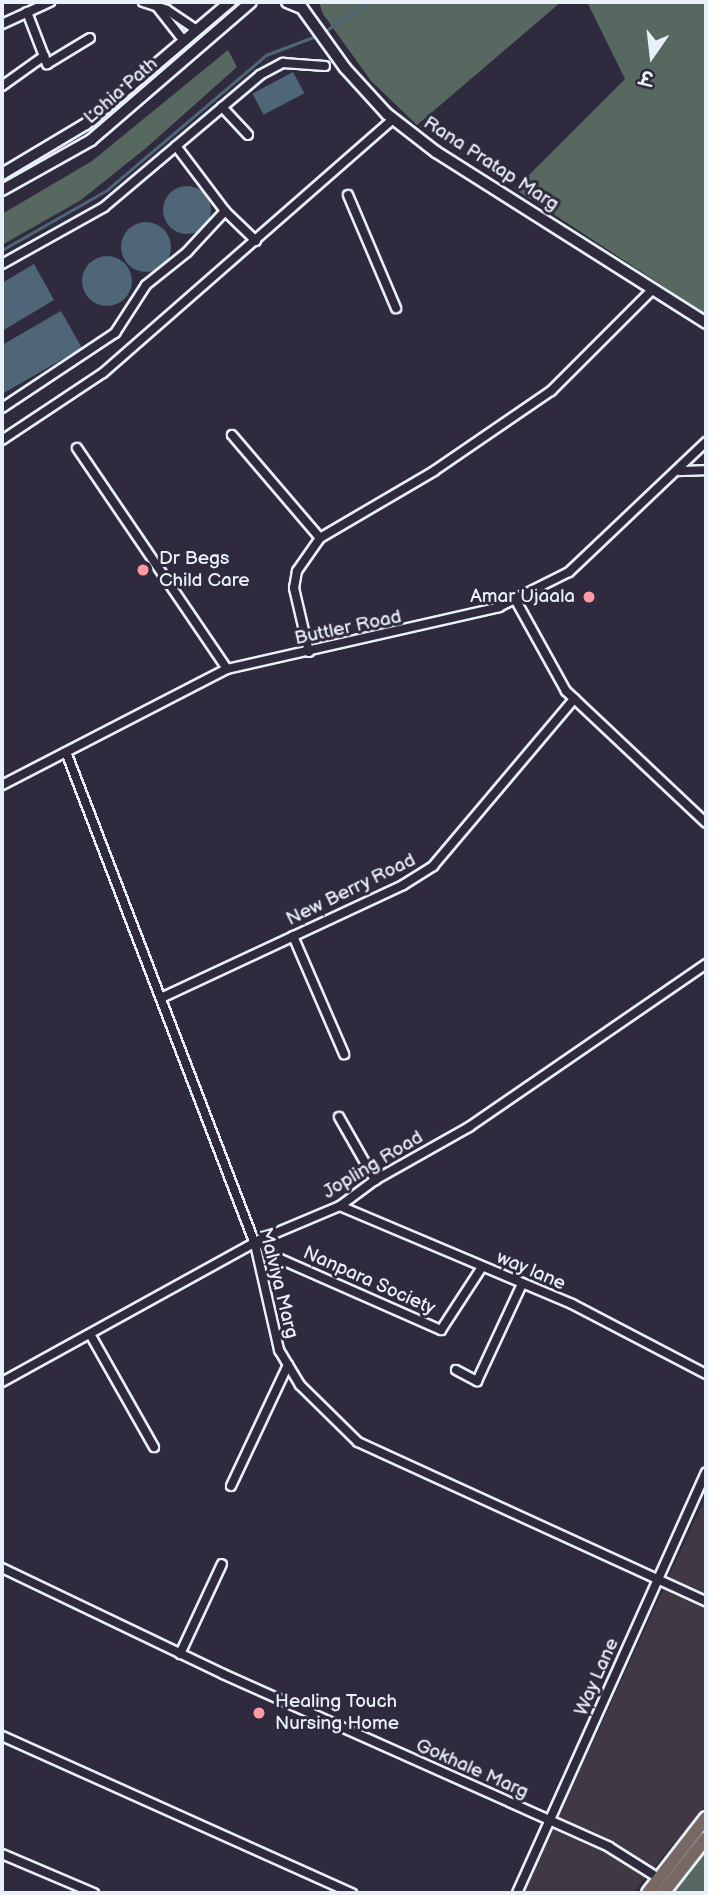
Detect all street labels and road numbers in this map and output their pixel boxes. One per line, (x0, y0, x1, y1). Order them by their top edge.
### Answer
street label: Lohia Path (79, 53, 163, 129)
street label: Rana Pratap Marg (419, 112, 563, 216)
street label: Buttler Road (293, 606, 403, 650)
street label: New Berry Road (282, 849, 420, 931)
street label: Jopling Road (319, 1126, 427, 1204)
street label: Malviya Marg (253, 1225, 303, 1341)
street label: Nanpara Society (299, 1242, 439, 1320)
street label: way lane (493, 1246, 569, 1296)
street label: Way Lane (570, 1634, 624, 1720)
street label: Gokhale Marg (412, 1734, 532, 1804)

